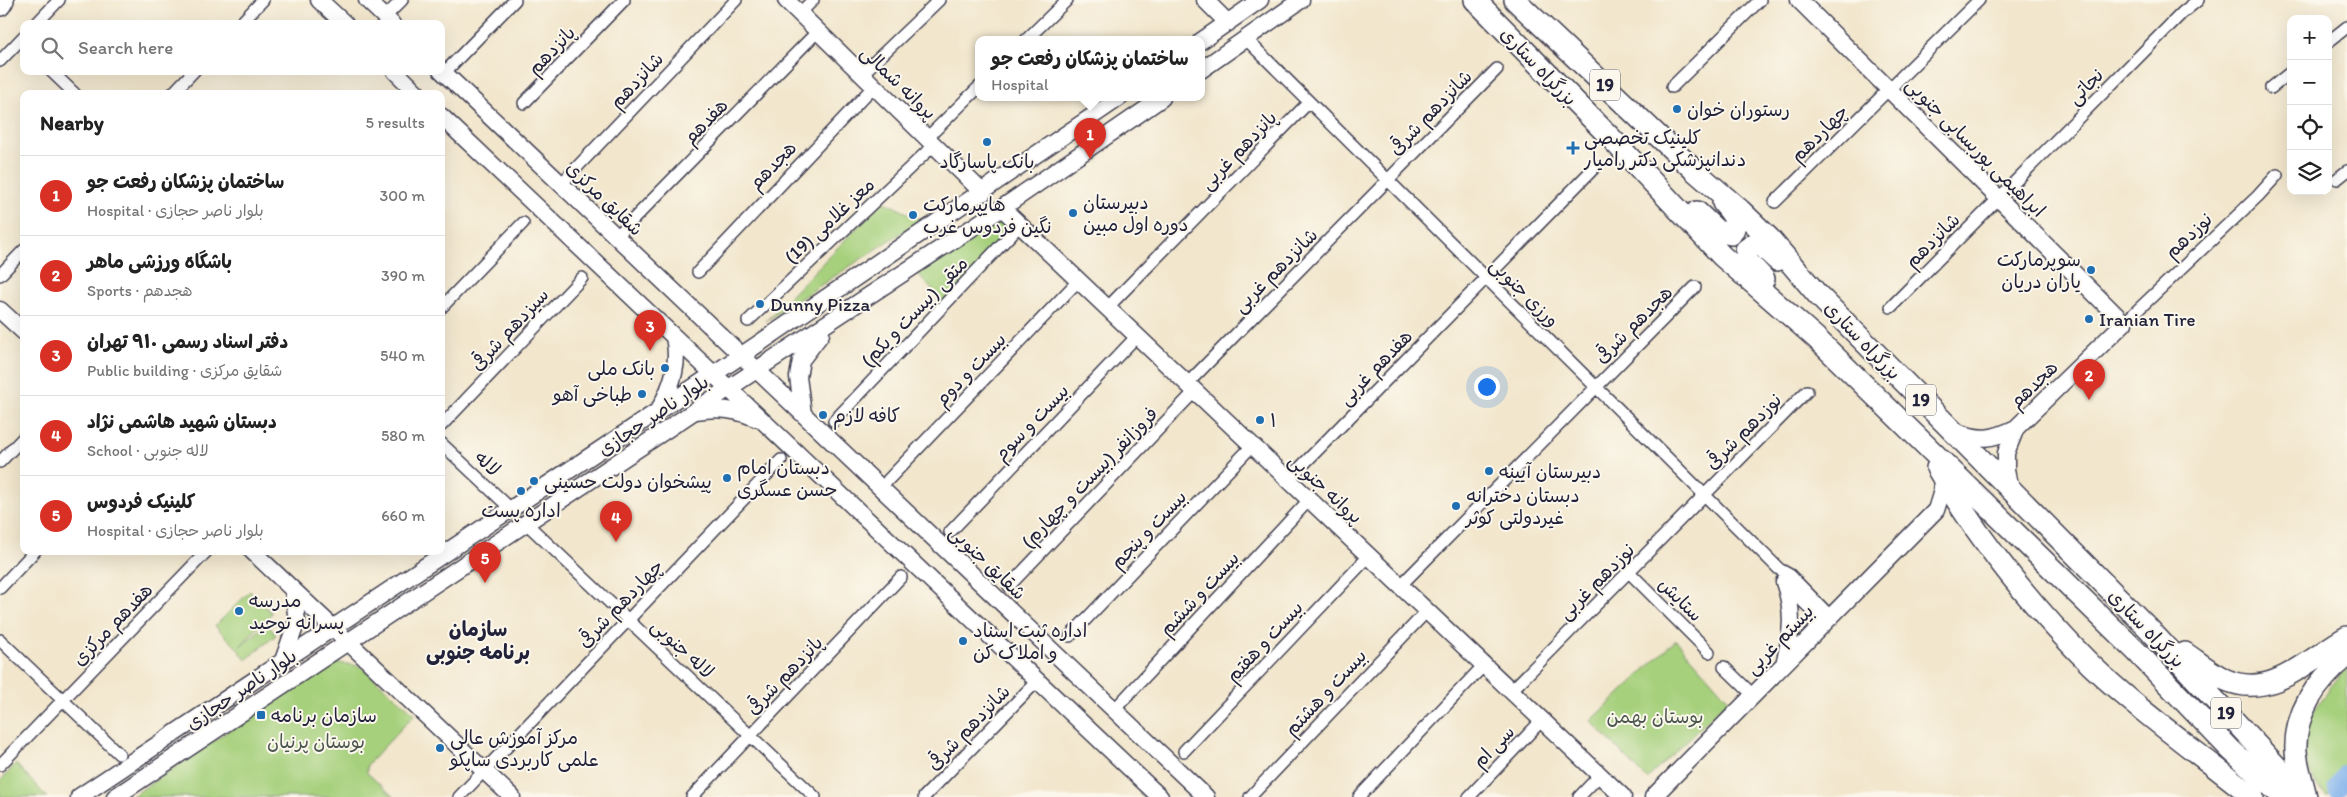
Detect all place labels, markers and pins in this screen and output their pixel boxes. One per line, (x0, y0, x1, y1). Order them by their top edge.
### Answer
place label: رستوران خوان (1687, 98, 1790, 122)
marker: رستوران خوان (1671, 103, 1683, 115)
pin: 1 (1074, 118, 1106, 159)
place label: کلینیک تخصصی دندانپزشکی دکتر رامیار (1583, 126, 1746, 172)
marker: بانک پاسارگاد (981, 136, 993, 148)
marker: کلینیک تخصصی دندانپزشکی دکتر رامیار (1566, 141, 1580, 155)
place label: بانک پاسارگاد (939, 150, 1035, 174)
place label: دبیرستان دوره اول مبین (1083, 191, 1189, 236)
place label: هایپرمارکت نگین فردوس غرب (923, 193, 1052, 238)
marker: دبیرستان دوره اول مبین (1067, 207, 1079, 219)
marker: هایپرمارکت نگین فردوس غرب (907, 209, 919, 221)
place label: سوپرمارکت یاران دریان (1997, 248, 2081, 293)
marker: سوپرمارکت یاران دریان (2085, 264, 2097, 276)
place label: Dunny Pizza (770, 293, 870, 316)
marker: Dunny Pizza (754, 298, 766, 310)
place label: Iranian Tire (2099, 308, 2196, 331)
pin: 3 (634, 310, 666, 351)
marker: Iranian Tire (2083, 313, 2095, 325)
place label: بانک ملی (588, 357, 655, 381)
pin: 2 (2073, 359, 2105, 400)
marker: بانک ملی (659, 362, 671, 374)
place label: طباخی آهو (551, 383, 632, 407)
marker: طباخی آهو (636, 388, 648, 400)
place label: کافه لازم (833, 404, 900, 430)
marker: کافه لازم (817, 409, 829, 421)
place label: ۱ (1270, 409, 1277, 432)
marker: ۱ (1254, 414, 1266, 426)
place label: دبستان امام حسن عسگری (737, 456, 838, 501)
place label: دبیرستان آیینه (1499, 460, 1601, 483)
marker: دبیرستان آیینه (1483, 465, 1495, 477)
place label: پیشخوان دولت حسینی (544, 470, 712, 494)
marker: دبستان امام حسن عسگری (721, 472, 733, 484)
marker: پیشخوان دولت حسینی (528, 475, 540, 487)
place label: دبستان دخترانه غیردولتی کوثر (1464, 484, 1580, 530)
marker: اداره پست (515, 485, 527, 497)
place label: اداره پست (481, 499, 561, 523)
marker: دبستان دخترانه غیردولتی کوثر (1450, 500, 1462, 512)
pin: 4 (600, 501, 632, 542)
pin: 5 (469, 542, 501, 583)
place label: مدرسه پسرانه توحید (249, 589, 344, 635)
marker: مدرسه پسرانه توحید (233, 605, 245, 617)
place label: اداره ثبت اسناد و املاک کن (973, 619, 1087, 664)
marker: اداره ثبت اسناد و املاک کن (957, 635, 969, 647)
place label: سازمان برنامه (271, 704, 377, 727)
marker: سازمان برنامه (255, 709, 267, 721)
place label: مرکز آموزش عالی علمی کاربردی ساپکو (448, 726, 599, 772)
marker: مرکز آموزش عالی علمی کاربردی ساپکو (434, 742, 446, 754)

